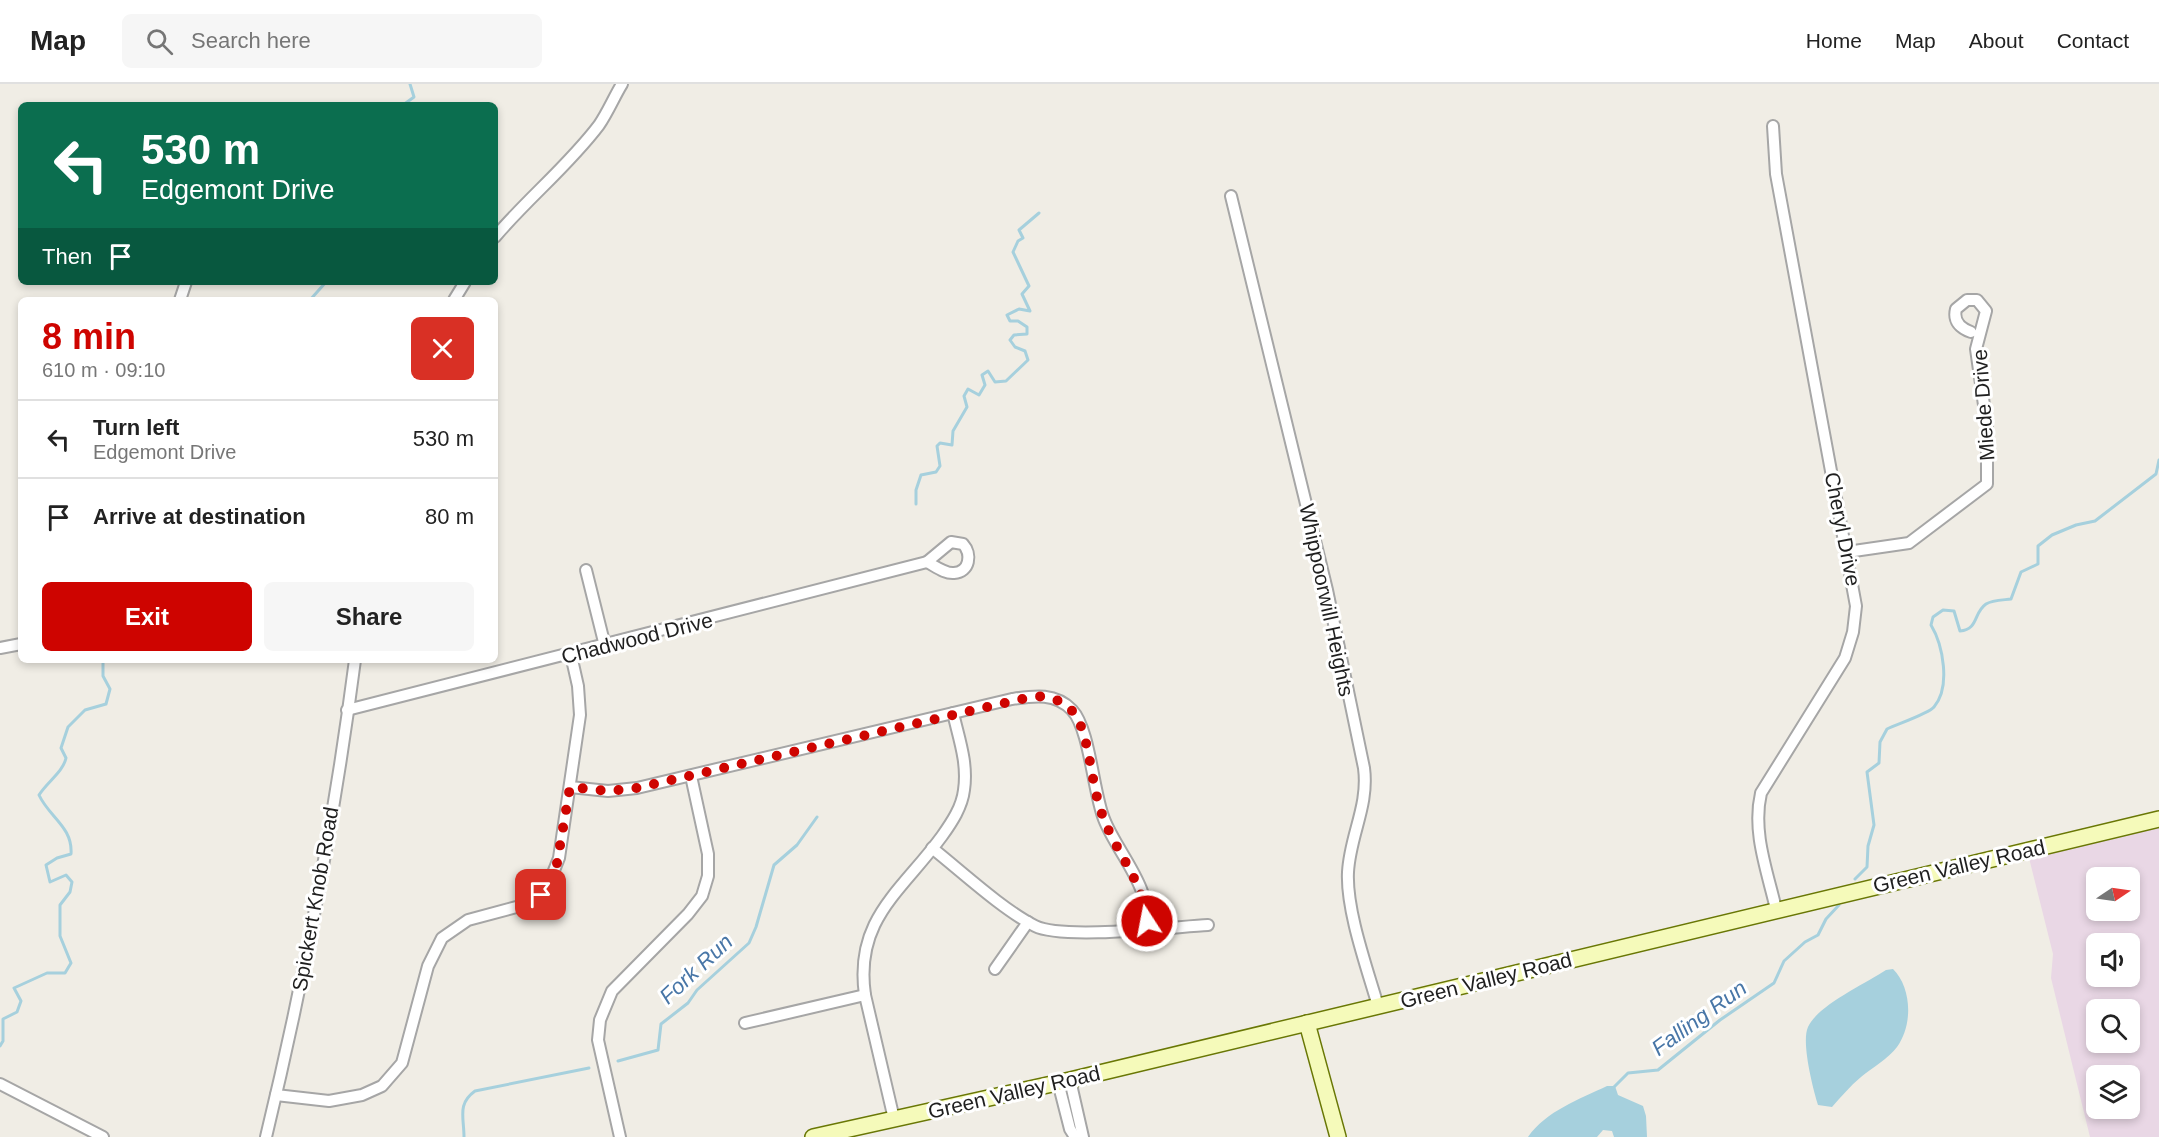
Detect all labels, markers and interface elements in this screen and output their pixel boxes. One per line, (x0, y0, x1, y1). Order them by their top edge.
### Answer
search box (122, 14, 542, 68)
text: Map (30, 25, 86, 56)
icon: search (143, 25, 176, 58)
text: Search here (191, 28, 311, 53)
text: Home (1806, 29, 1862, 52)
text: Map (1895, 29, 1936, 52)
text: About (1969, 29, 2024, 52)
text: Contact (2057, 29, 2129, 52)
icon: left (42, 126, 120, 204)
text: 530 m (141, 126, 260, 173)
text: Edgemont Drive (141, 175, 335, 205)
icon: arrive (104, 240, 137, 273)
text: Then (42, 244, 92, 269)
text: 8 min (42, 316, 136, 357)
button: close (411, 317, 474, 380)
street label: Miede Drive (1968, 348, 1998, 462)
text: 610 m · 09:10 (42, 359, 165, 381)
text: Turn left (93, 415, 179, 440)
icon: left (42, 423, 75, 456)
text: 530 m (413, 426, 474, 451)
text: Edgemont Drive (93, 441, 236, 463)
street label: Cheryl Drive (1821, 470, 1865, 588)
icon: arrive (42, 501, 75, 534)
street label: Whippoorwill Heights (1295, 502, 1359, 698)
text: Arrive at destination (93, 504, 306, 529)
text: 80 m (425, 504, 474, 529)
button: Exit (42, 582, 252, 651)
button: Share (264, 582, 474, 651)
street label: Chadwood Drive (559, 608, 715, 668)
street label: Spickert Knob Road (287, 805, 343, 993)
street label: Green Valley Road (1871, 835, 2047, 897)
north arrow (2086, 867, 2140, 921)
map controls (2086, 867, 2140, 1119)
pin (515, 869, 566, 920)
icon: arrive (524, 878, 557, 911)
position arrow (1115, 889, 1179, 953)
water label: Fork Run (654, 929, 738, 1009)
button: sound (2086, 933, 2140, 987)
street label: Green Valley Road (1398, 948, 1574, 1012)
water label: Falling Run (1647, 975, 1751, 1061)
button: search (2086, 999, 2140, 1053)
street label: Green Valley Road (926, 1061, 1102, 1123)
button: layers (2086, 1065, 2140, 1119)

